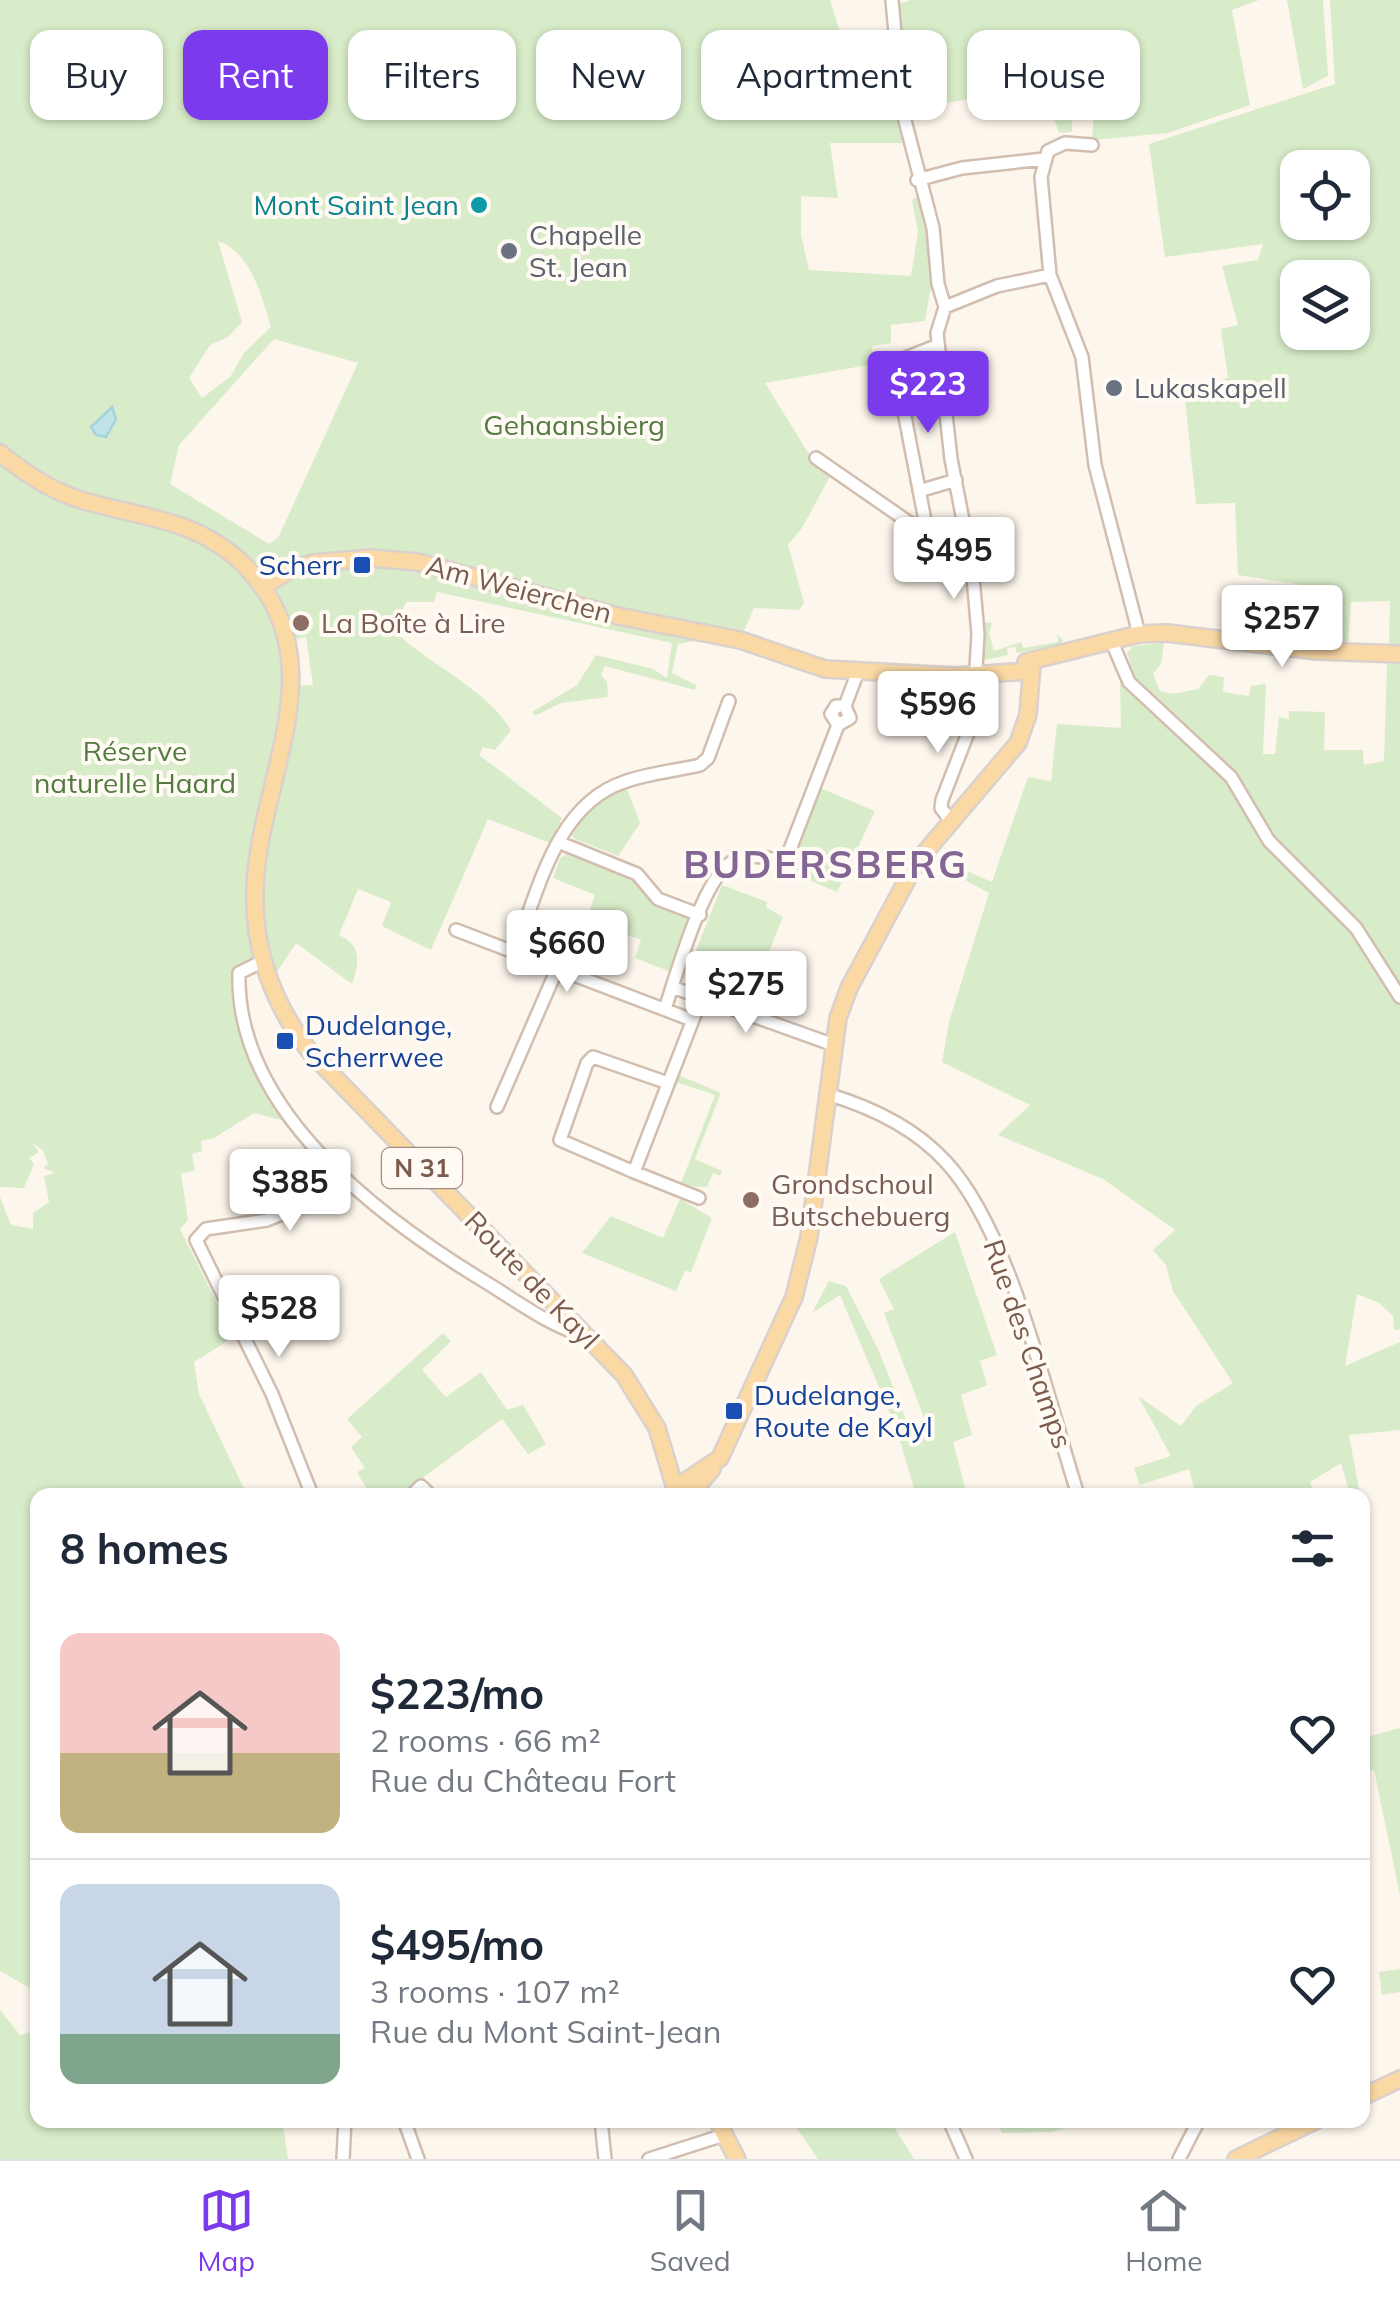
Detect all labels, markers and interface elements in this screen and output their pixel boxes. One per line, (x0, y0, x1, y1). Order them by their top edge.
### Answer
chip: Buy (30, 30, 163, 120)
chip: Rent (183, 30, 328, 120)
chip: Filters (348, 30, 516, 120)
chip: New (536, 30, 681, 120)
chip: Apartment (701, 30, 947, 120)
chip: House (967, 30, 1140, 120)
map controls (1280, 150, 1370, 350)
button: locate (1280, 150, 1370, 240)
place label: Mont Saint Jean (253, 187, 459, 222)
marker: Mont Saint Jean (468, 194, 490, 216)
place label: Chapelle St. Jean (529, 217, 642, 284)
marker: Chapelle St. Jean (498, 240, 520, 262)
button: layers (1280, 260, 1370, 350)
pin: $223 (869, 351, 987, 436)
text: $223 (890, 363, 966, 403)
place label: Lukaskapell (1134, 370, 1287, 405)
marker: Lukaskapell (1103, 377, 1125, 399)
park label: Gehaansbierg (483, 407, 665, 442)
pin: $495 (895, 517, 1013, 602)
text: $495 (916, 529, 992, 569)
place label: Scherr (259, 547, 343, 582)
street label: Am Weierchen (422, 547, 616, 630)
marker: Scherr (351, 554, 373, 576)
pin: $257 (1223, 585, 1341, 670)
text: $257 (1244, 597, 1320, 637)
place label: La Boîte à Lire (321, 605, 506, 640)
marker: La Boîte à Lire (290, 612, 312, 634)
pin: $596 (879, 671, 997, 756)
text: $596 (900, 683, 976, 723)
park label: Réserve naturelle Haard (34, 733, 236, 800)
district label: BUDERSBERG (683, 840, 969, 888)
pin: $660 (508, 910, 626, 995)
text: $660 (529, 922, 605, 962)
pin: $275 (687, 951, 805, 1036)
text: $275 (708, 963, 784, 1003)
place label: Dudelange, Scherrwee (305, 1007, 452, 1074)
marker: Dudelange, Scherrwee (274, 1030, 296, 1052)
road number: N 31 (382, 1148, 462, 1188)
pin: $385 (231, 1149, 349, 1234)
text: $385 (252, 1161, 328, 1201)
place label: Grondschoul Butschebuerg (771, 1166, 950, 1233)
marker: Grondschoul Butschebuerg (740, 1189, 762, 1211)
street label: Route de Kayl (458, 1203, 607, 1356)
street label: Rue des Champs (976, 1235, 1081, 1453)
pin: $528 (220, 1275, 338, 1360)
text: $528 (241, 1287, 317, 1327)
place label: Dudelange, Route de Kayl (754, 1377, 933, 1444)
marker: Dudelange, Route de Kayl (723, 1400, 745, 1422)
icon: filters (1285, 1521, 1340, 1576)
text: 8 homes (60, 1522, 229, 1575)
text: $223/mo (370, 1667, 544, 1720)
icon: home (140, 1673, 260, 1793)
icon: heart (1285, 1706, 1340, 1761)
text: 2 rooms · 66 m² (370, 1720, 601, 1760)
text: Rue du Château Fort (370, 1760, 676, 1800)
text: $495/mo (370, 1918, 544, 1971)
icon: home (140, 1924, 260, 2044)
icon: heart (1285, 1957, 1340, 2012)
text: 3 rooms · 107 m² (370, 1971, 620, 2011)
text: Rue du Mont Saint-Jean (370, 2011, 722, 2051)
tab: Map (197, 2183, 255, 2278)
tab: Saved (650, 2183, 731, 2278)
tab: Home (1125, 2183, 1203, 2278)

